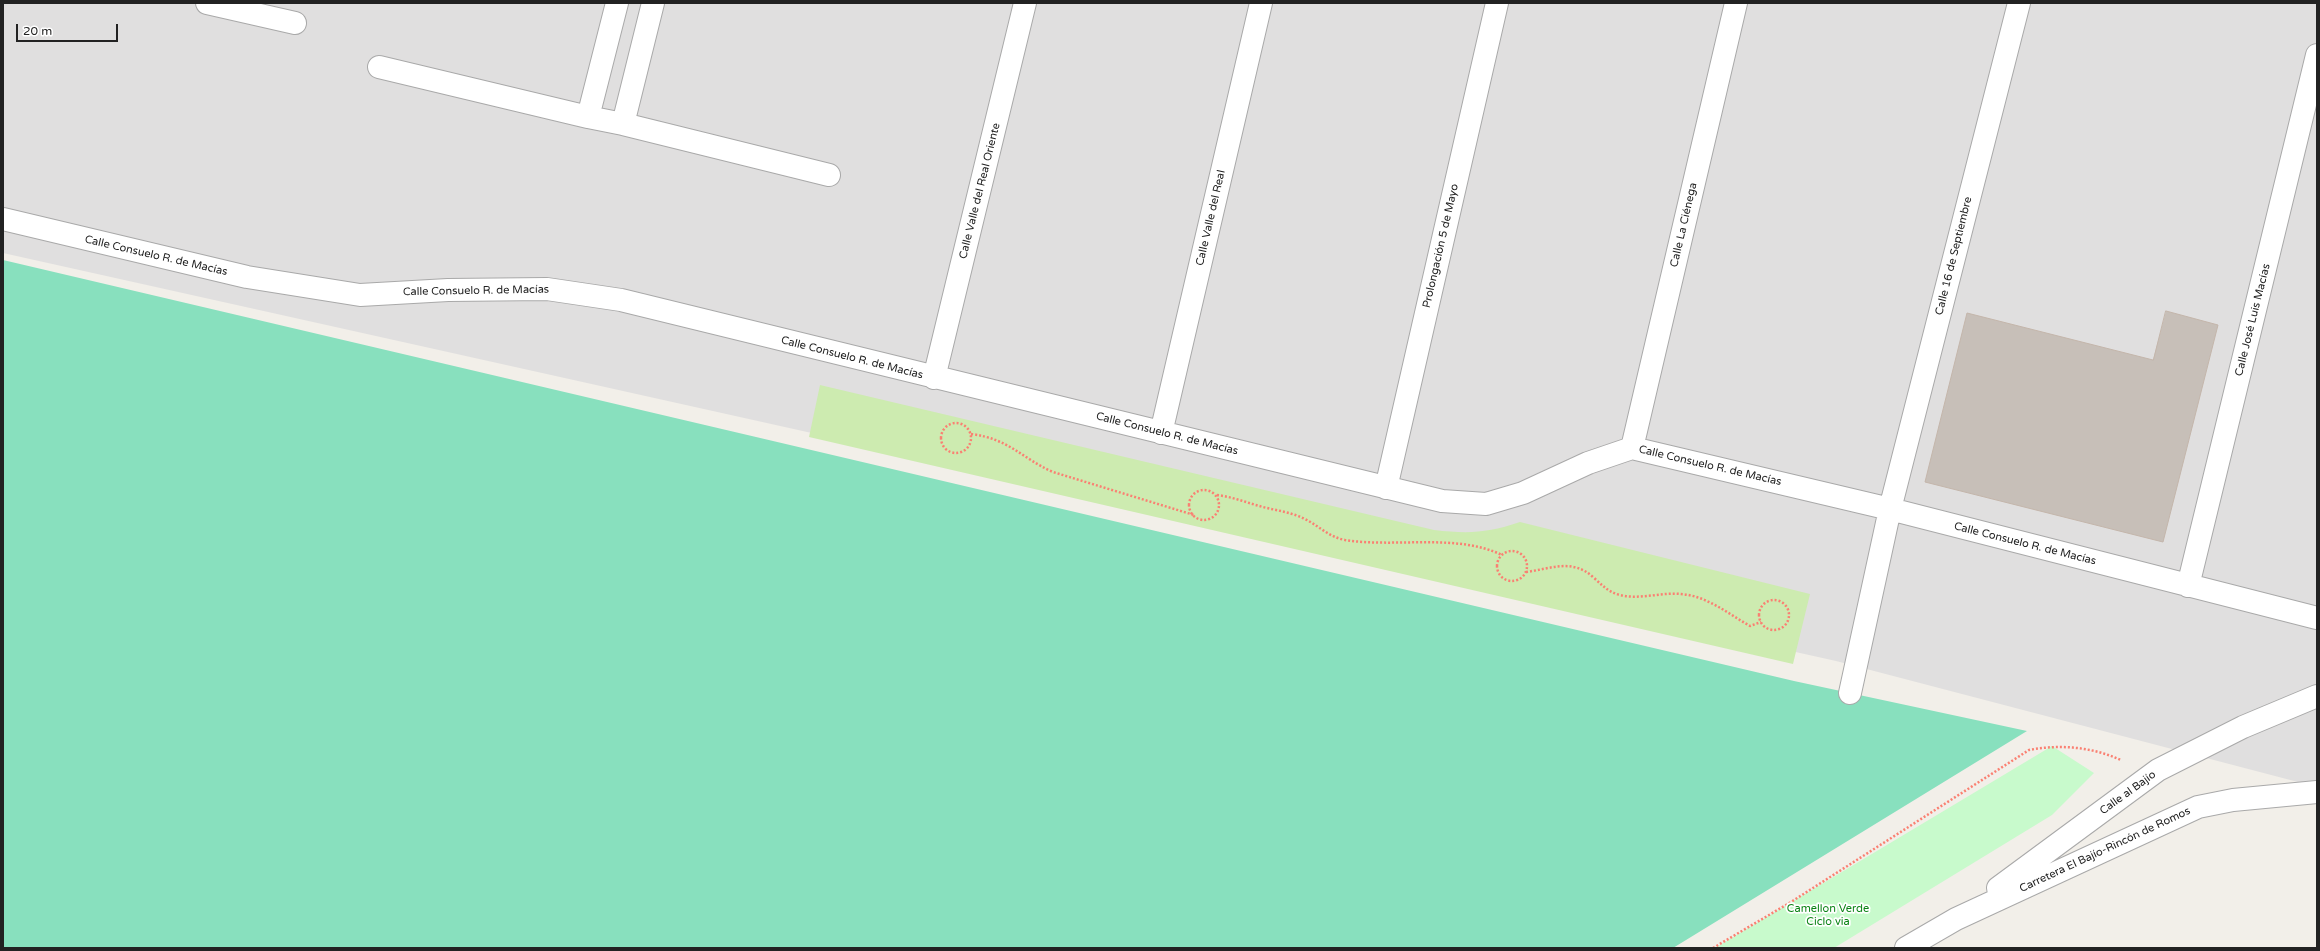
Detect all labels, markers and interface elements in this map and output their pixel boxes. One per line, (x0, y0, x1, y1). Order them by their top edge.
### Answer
scale bar (18, 16, 120, 42)
text: 20 m (23, 24, 52, 38)
street label: Calle Valle del Real Oriente (957, 122, 1003, 260)
street label: Calle Valle del Real (1194, 169, 1228, 267)
street label: Calle La Ciénega (1668, 181, 1700, 269)
street label: Prolongación 5 de Mayo (1420, 183, 1462, 309)
street label: Calle 16 de Septiembre (1933, 195, 1975, 317)
street label: Calle Consuelo R. de Macías (83, 233, 229, 279)
street label: Calle José Luis Macías (2233, 262, 2273, 378)
street label: Calle Consuelo R. de Macías (403, 283, 549, 299)
street label: Calle Consuelo R. de Macías (779, 334, 925, 382)
street label: Calle Consuelo R. de Macías (1094, 410, 1240, 458)
street label: Calle Consuelo R. de Macías (1637, 443, 1783, 489)
street label: Calle Consuelo R. de Macías (1952, 520, 2098, 568)
street label: Calle al Bajío (2097, 768, 2159, 818)
street label: Carretera El Bajío-Rincón de Romos (2017, 805, 2193, 895)
park label: Camellon Verde Ciclo via (1787, 902, 1869, 928)

